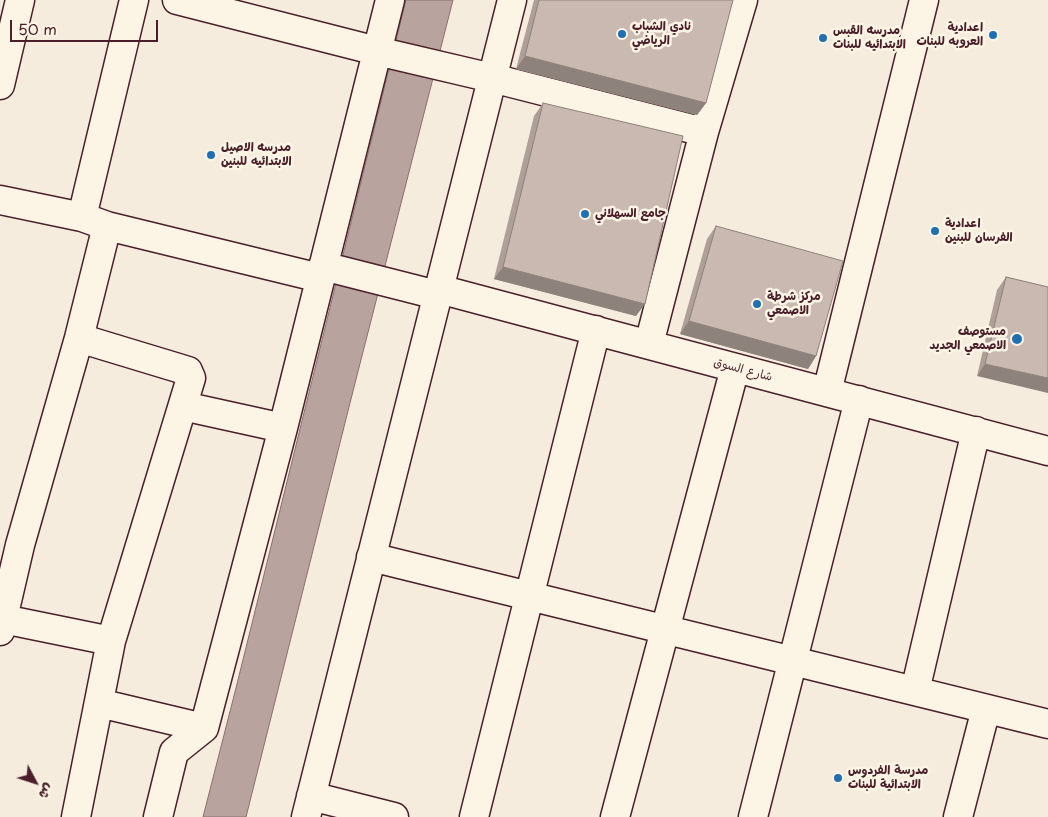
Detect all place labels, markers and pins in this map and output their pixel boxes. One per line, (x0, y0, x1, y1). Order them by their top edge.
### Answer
place label: نادي الشباب الرياضي (632, 20, 691, 48)
place label: اعدادية العروبه للبنات (916, 21, 983, 49)
place label: مدرسه القبس الابتدائيه للبنات (833, 24, 906, 52)
marker: نادي الشباب الرياضي (616, 28, 628, 40)
marker: اعدادية العروبه للبنات (987, 29, 999, 41)
marker: مدرسه القبس الابتدائيه للبنات (817, 32, 829, 44)
place label: مدرسه الاصيل الابتدائيه للبنين (221, 141, 292, 169)
marker: مدرسه الاصيل الابتدائيه للبنين (205, 149, 217, 161)
place label: جامع السهلاني (595, 207, 666, 221)
marker: جامع السهلاني (579, 208, 591, 220)
place label: اعدادية الفرسان للبنين (945, 217, 1013, 245)
marker: اعدادية الفرسان للبنين (929, 225, 941, 237)
place label: مركز شرطة الاصمعي (767, 290, 821, 318)
marker: مركز شرطة الاصمعي (751, 298, 763, 310)
place label: مستوصف الاصمعي الجديد (929, 325, 1006, 353)
marker: مستوصف الاصمعي الجديد (1010, 332, 1024, 346)
place label: مدرسة الفردوس الابتدائية للبنات (848, 764, 928, 792)
marker: مدرسة الفردوس الابتدائية للبنات (832, 772, 844, 784)

